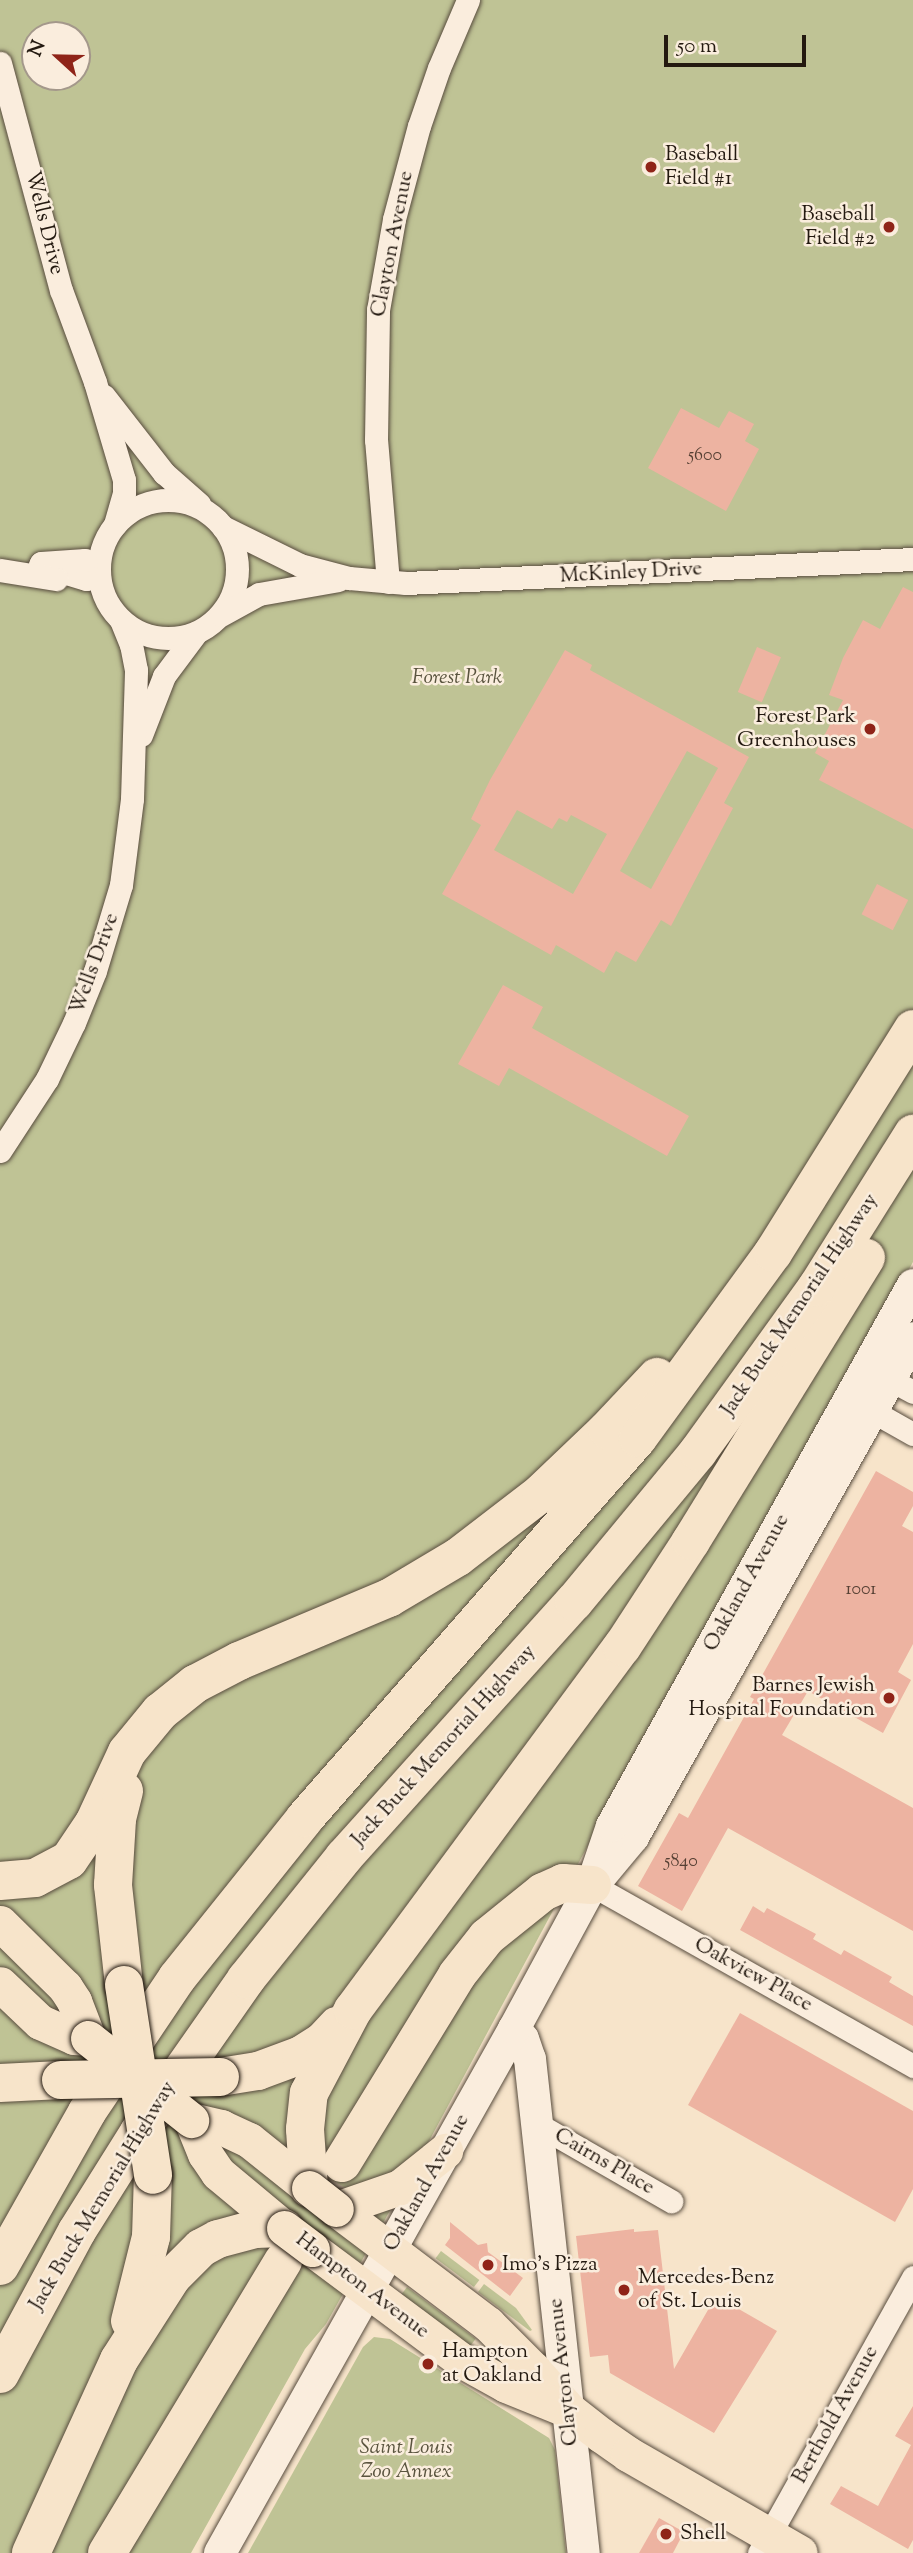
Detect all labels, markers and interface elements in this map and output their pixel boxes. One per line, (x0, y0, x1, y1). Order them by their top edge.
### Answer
north arrow (21, 21, 91, 91)
scale bar (668, 21, 810, 65)
text: 50 m (677, 32, 717, 62)
text: N (23, 37, 53, 61)
place label: Baseball Field #1 (665, 142, 739, 192)
marker: Baseball Field #1 (643, 159, 659, 175)
street label: Wells Drive (19, 169, 69, 277)
street label: Clayton Avenue (366, 169, 420, 319)
place label: Baseball Field #2 (801, 202, 875, 252)
marker: Baseball Field #2 (881, 219, 897, 235)
house number: 5600 (688, 445, 722, 467)
street label: McKinley Drive (559, 557, 703, 589)
park label: Forest Park (412, 665, 502, 691)
place label: Forest Park Greenhouses (737, 704, 856, 754)
marker: Forest Park Greenhouses (862, 721, 878, 737)
street label: Wells Drive (65, 910, 125, 1018)
street label: Jack Buck Memorial Highway (716, 1189, 884, 1421)
street label: Oakland Avenue (699, 1510, 795, 1656)
house number: 1001 (846, 1579, 876, 1601)
street label: Jack Buck Memorial Highway (347, 1640, 541, 1852)
place label: Barnes Jewish Hospital Foundation (689, 1673, 875, 1723)
marker: Barnes Jewish Hospital Foundation (881, 1690, 897, 1706)
house number: 5840 (664, 1851, 698, 1873)
street label: Oakview Place (689, 1932, 817, 2018)
street label: Jack Buck Memorial Highway (24, 2077, 182, 2315)
street label: Oakland Avenue (379, 2110, 475, 2256)
street label: Cairns Place (549, 2123, 659, 2201)
street label: Hampton Avenue (290, 2228, 434, 2344)
place label: Imo's Pizza (502, 2252, 598, 2278)
marker: Imo's Pizza (480, 2257, 496, 2273)
place label: Mercedes-Benz of St. Louis (638, 2265, 774, 2315)
marker: Mercedes-Benz of St. Louis (616, 2282, 632, 2298)
street label: Clayton Avenue (544, 2297, 584, 2447)
place label: Hampton at Oakland (442, 2339, 542, 2389)
street label: Berthold Avenue (788, 2342, 884, 2488)
marker: Hampton at Oakland (420, 2356, 436, 2372)
park label: Saint Louis Zoo Annex (359, 2435, 453, 2485)
place label: Shell (680, 2521, 726, 2547)
marker: Shell (658, 2526, 674, 2542)

